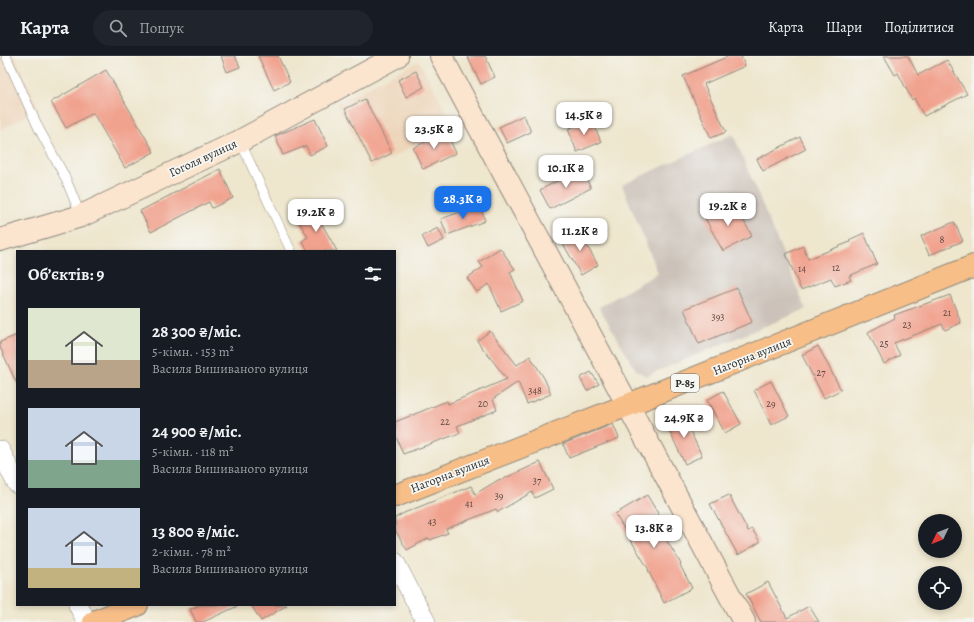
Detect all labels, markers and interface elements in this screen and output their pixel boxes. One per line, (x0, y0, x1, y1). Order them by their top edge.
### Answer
search box (93, 10, 373, 46)
text: Карта (20, 15, 69, 41)
icon: search (107, 17, 129, 39)
text: Пошук (139, 18, 184, 38)
text: Карта (768, 18, 804, 37)
text: Шари (826, 18, 862, 37)
text: Поділитися (884, 18, 954, 37)
pin: 14.5K ₴ (547, 102, 621, 136)
text: 14.5K ₴ (565, 106, 603, 123)
pin: 23.5K ₴ (397, 116, 471, 150)
text: 23.5K ₴ (415, 120, 453, 137)
street label: Гоголя вулиця (167, 135, 240, 181)
pin: 10.1K ₴ (529, 155, 603, 189)
text: 10.1K ₴ (547, 159, 585, 176)
pin: 28.3K ₴ (426, 186, 500, 220)
text: 28.3K ₴ (443, 190, 483, 207)
pin: 19.2K ₴ (691, 193, 765, 227)
text: 19.2K ₴ (709, 197, 747, 214)
pin: 19.2K ₴ (279, 199, 353, 233)
text: 19.2K ₴ (297, 203, 335, 220)
pin: 11.2K ₴ (543, 218, 617, 252)
text: 11.2K ₴ (562, 222, 598, 239)
house number: 8 (940, 233, 945, 246)
house number: 12 (832, 261, 840, 274)
house number: 14 (798, 262, 806, 275)
text: Об’єктів: 9 (28, 263, 104, 286)
icon: filters (362, 263, 384, 285)
house number: 21 (943, 306, 952, 319)
house number: 393 (712, 310, 724, 323)
house number: 23 (903, 318, 911, 331)
text: 28 300 ₴/міс. (152, 320, 242, 343)
icon: home (60, 324, 108, 372)
street label: Нагорна вулиця (710, 333, 794, 379)
house number: 25 (879, 337, 889, 350)
text: 5-кімн. · 153 m² (152, 343, 234, 360)
text: Василя Вишиваного вулиця (152, 360, 308, 377)
house number: 27 (817, 366, 826, 379)
road number: Р-85 (671, 374, 699, 392)
house number: 348 (528, 384, 542, 397)
house number: 20 (478, 397, 488, 410)
house number: 29 (766, 397, 776, 410)
pin: 24.9K ₴ (647, 405, 721, 439)
text: 24.9K ₴ (664, 409, 704, 426)
house number: 22 (440, 415, 450, 428)
text: 24 900 ₴/міс. (152, 420, 242, 443)
icon: home (60, 424, 108, 472)
text: 5-кімн. · 118 m² (152, 443, 234, 460)
street label: Нагорна вулиця (408, 452, 492, 496)
text: Василя Вишиваного вулиця (152, 460, 308, 477)
house number: 37 (533, 474, 542, 487)
house number: 39 (495, 489, 504, 502)
house number: 41 (465, 497, 474, 510)
north arrow (918, 514, 962, 558)
map controls (918, 514, 962, 610)
house number: 43 (428, 515, 436, 528)
pin: 13.8K ₴ (617, 515, 691, 549)
text: 13.8K ₴ (635, 519, 673, 536)
text: 13 800 ₴/міс. (152, 520, 239, 543)
icon: home (60, 524, 108, 572)
text: 2-кімн. · 78 m² (152, 543, 231, 560)
text: Василя Вишиваного вулиця (152, 560, 308, 577)
button: locate (918, 566, 962, 610)

